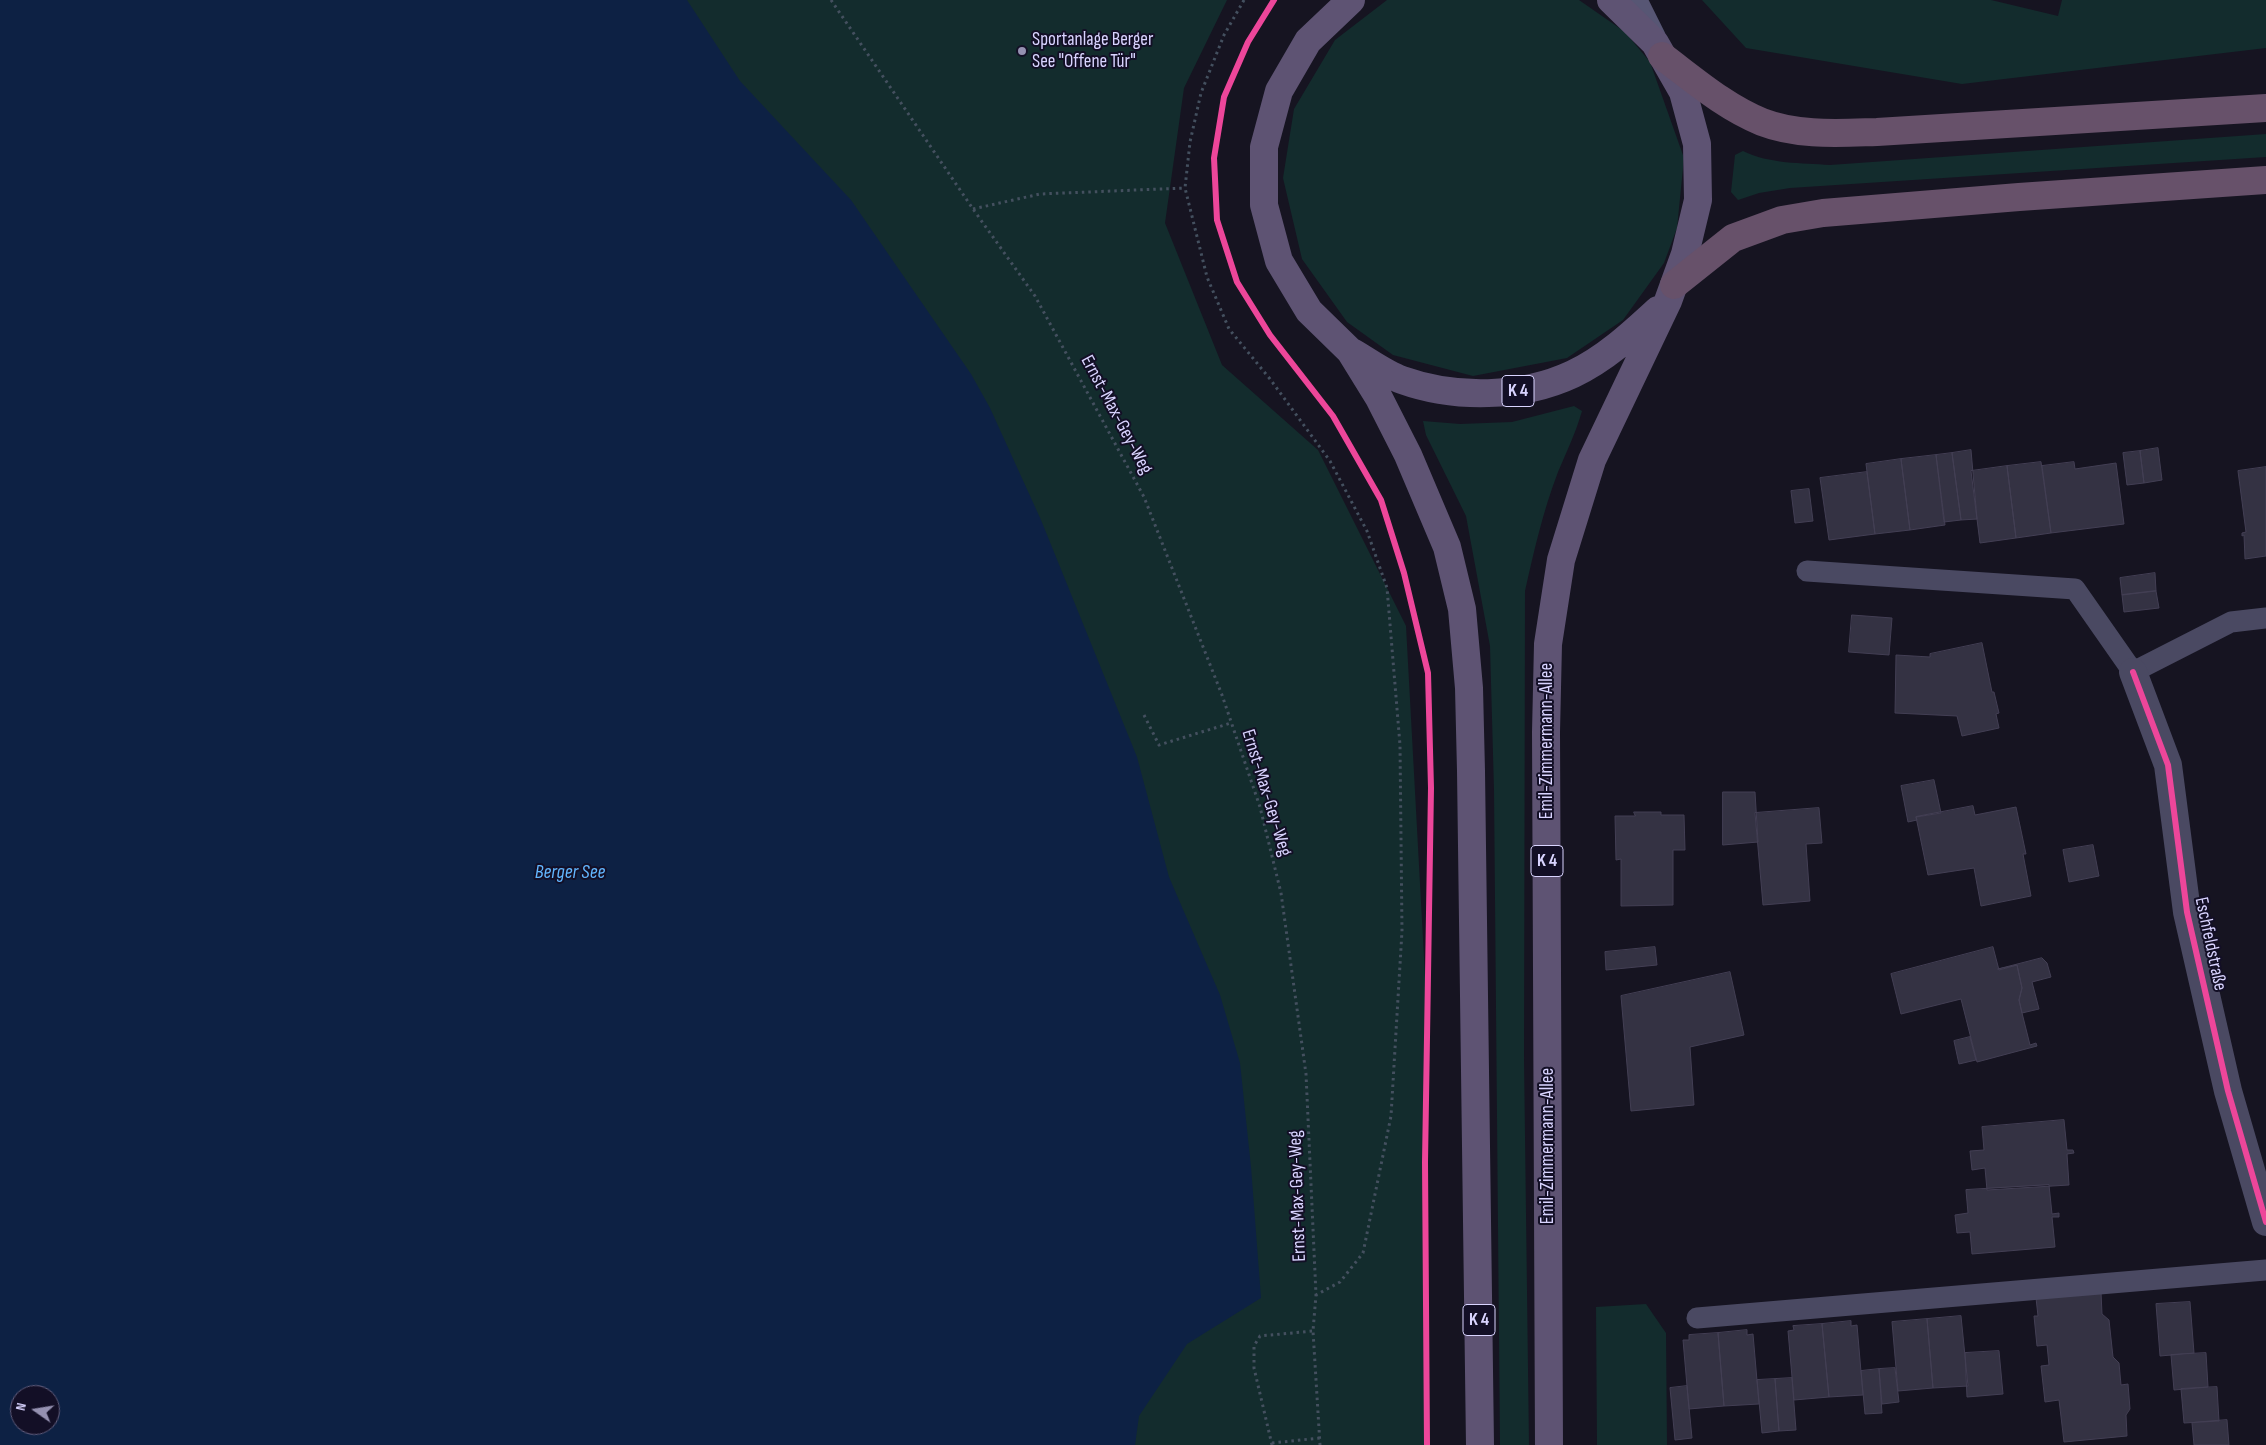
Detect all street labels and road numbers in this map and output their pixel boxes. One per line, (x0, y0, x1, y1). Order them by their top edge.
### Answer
street label: Ernst-Max-Gey-Weg (1075, 352, 1157, 478)
road number: K 4 (1502, 376, 1534, 406)
street label: Emil-Zimmermann-Allee (1536, 663, 1558, 819)
street label: Ernst-Max-Gey-Weg (1236, 727, 1296, 859)
road number: K 4 (1531, 846, 1563, 876)
street label: Eschfeldstraße (2189, 895, 2231, 993)
street label: Emil-Zimmermann-Allee (1537, 1068, 1559, 1224)
street label: Ernst-Max-Gey-Weg (1284, 1130, 1312, 1262)
road number: K 4 (1463, 1304, 1495, 1336)

